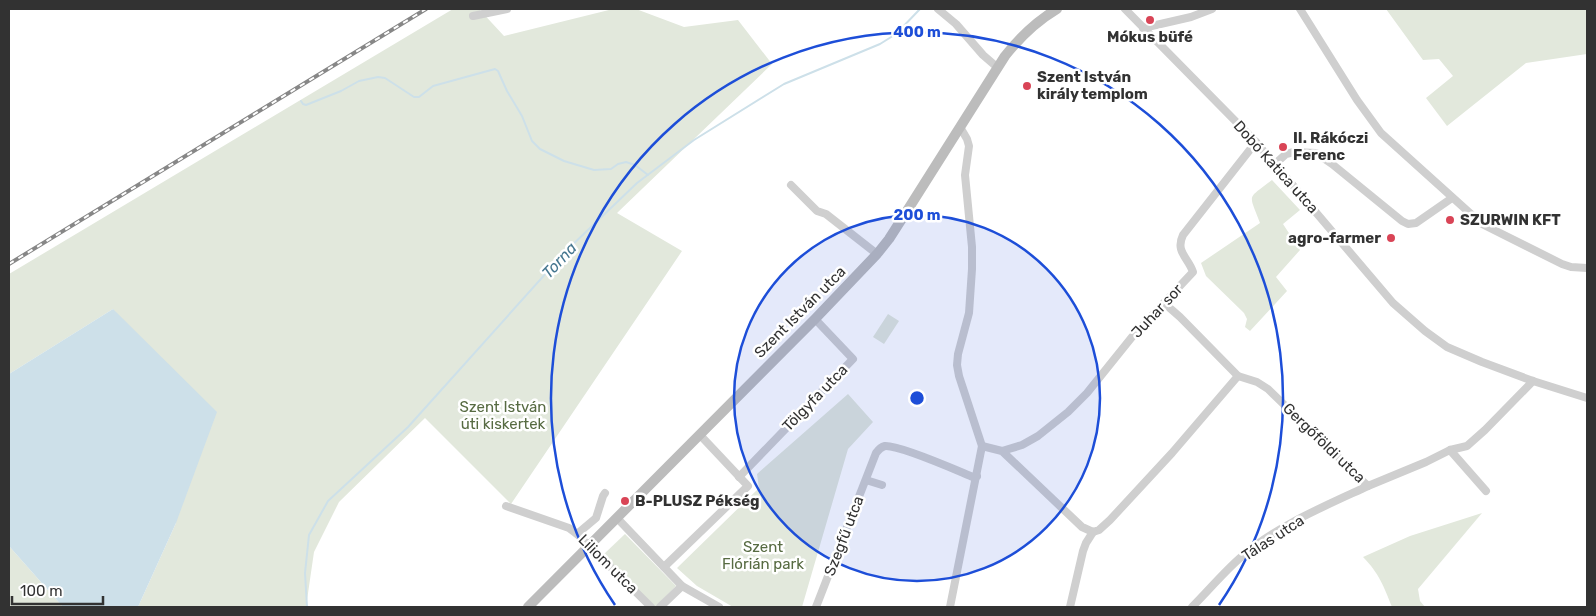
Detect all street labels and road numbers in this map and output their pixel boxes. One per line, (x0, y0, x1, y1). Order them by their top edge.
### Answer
street label: Dobó Katica utca (1230, 117, 1322, 217)
street label: Szent István utca (751, 263, 849, 361)
street label: Juhar sor (1128, 280, 1187, 342)
street label: Tölgyfa utca (779, 361, 851, 435)
street label: Gergőföldi utca (1279, 399, 1369, 487)
street label: Szegfű utca (821, 493, 867, 579)
street label: Tálas utca (1239, 511, 1307, 565)
street label: Liliom utca (575, 531, 641, 597)

